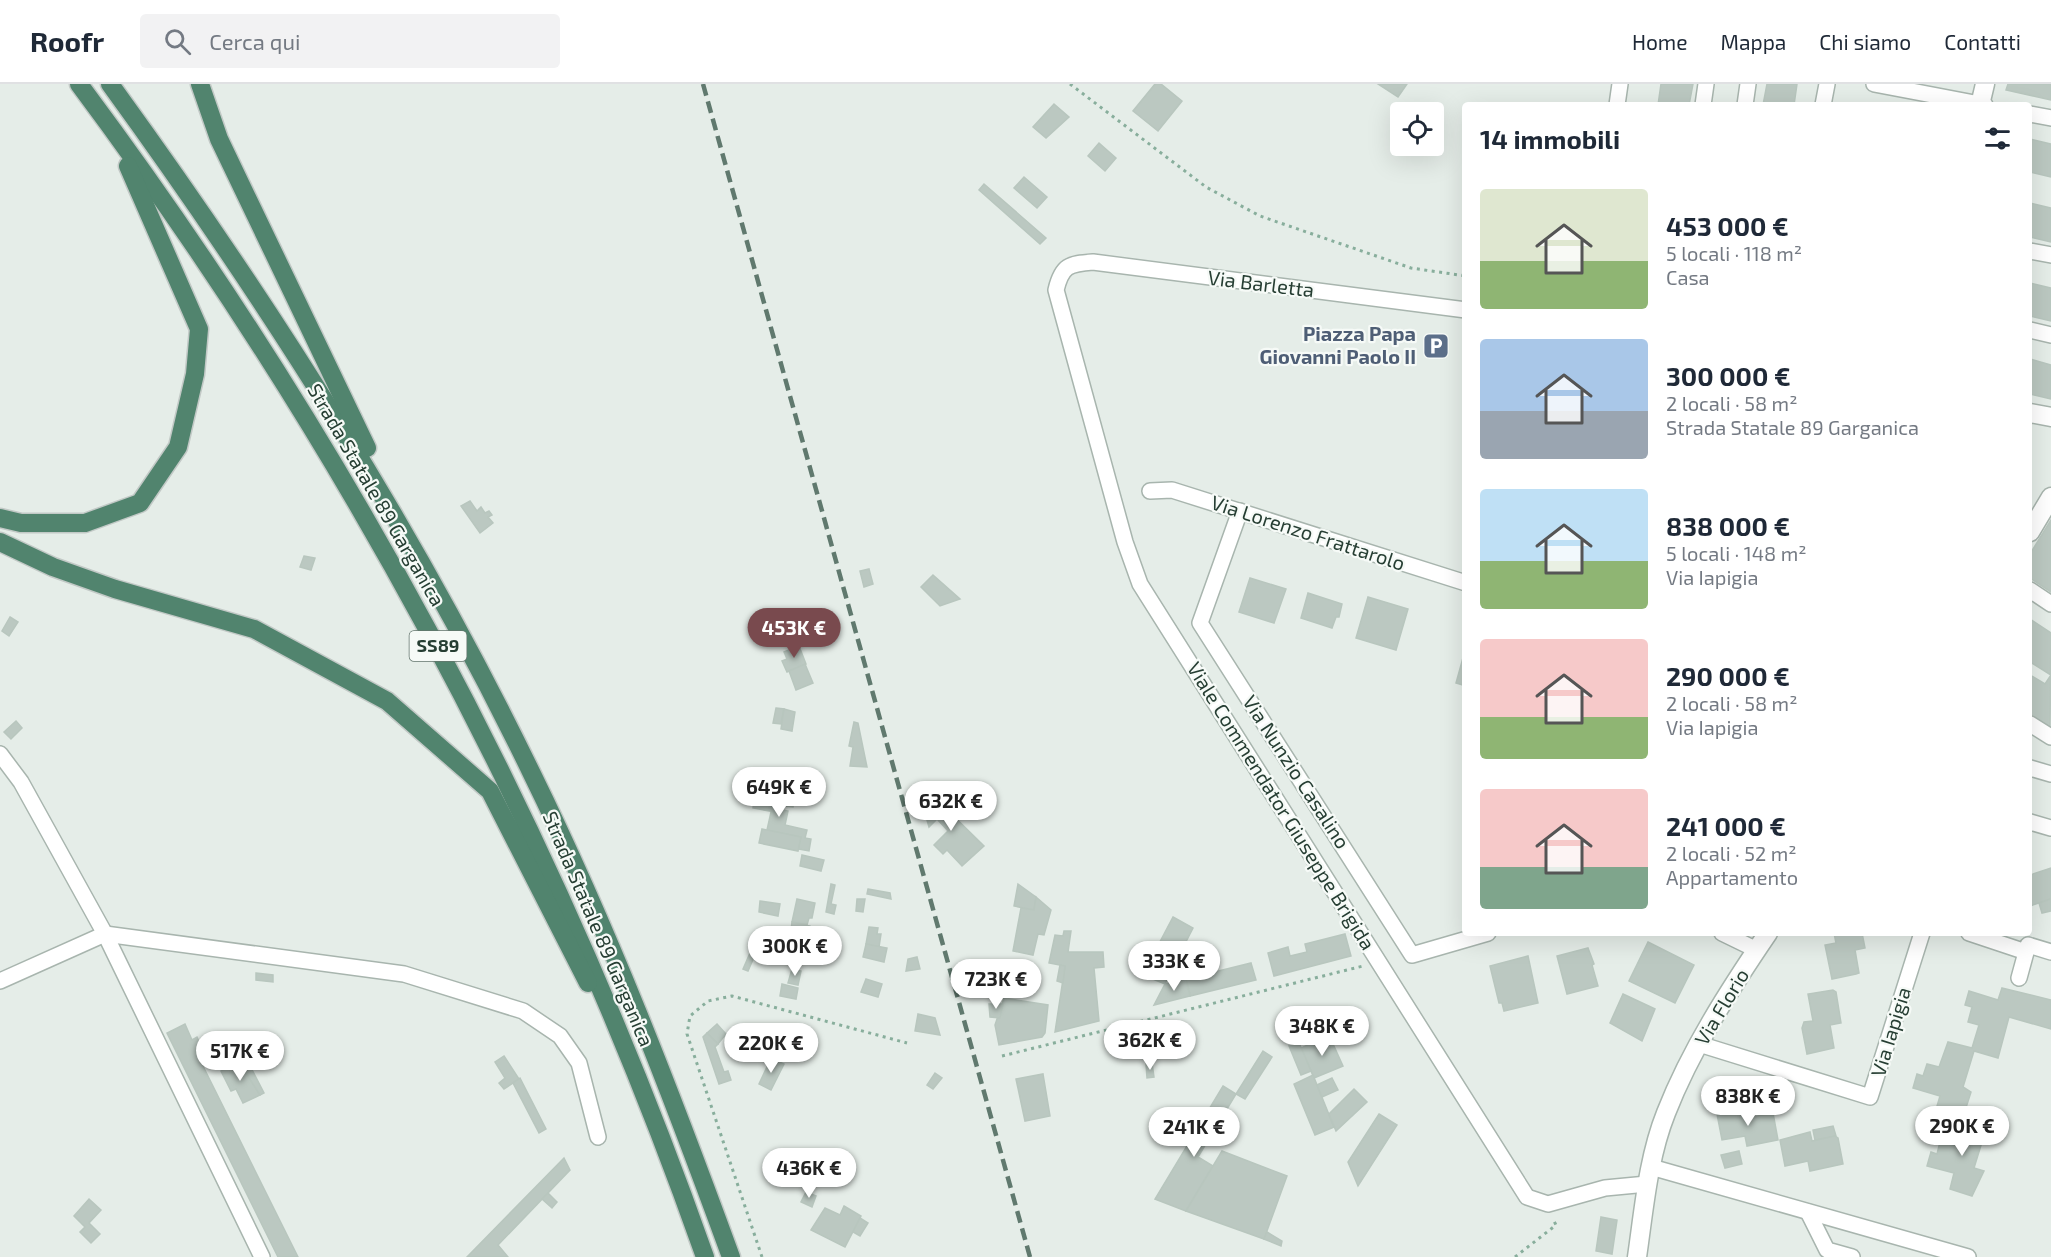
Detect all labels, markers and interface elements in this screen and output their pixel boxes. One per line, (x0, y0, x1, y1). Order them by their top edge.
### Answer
search box (140, 14, 560, 68)
text: Roofr (30, 24, 104, 58)
icon: search (161, 25, 194, 58)
text: Cerca qui (209, 28, 300, 54)
text: Home (1632, 29, 1688, 54)
text: Mappa (1721, 29, 1786, 54)
text: Chi siamo (1819, 29, 1911, 54)
text: Contatti (1944, 29, 2021, 54)
map controls (1390, 102, 1444, 156)
button: locate (1390, 102, 1444, 156)
icon: filters (1981, 122, 2014, 155)
text: 14 immobili (1480, 123, 1620, 154)
text: 453 000 € (1666, 210, 1789, 241)
icon: home (1528, 213, 1600, 285)
text: 5 locali · 118 m² (1666, 241, 1802, 265)
street label: Via Barletta (1207, 265, 1316, 301)
text: Casa (1666, 265, 1710, 289)
place label: Piazza Papa Giovanni Paolo II (1260, 321, 1416, 368)
parking icon: Piazza Papa Giovanni Paolo II (1421, 331, 1451, 361)
text: 300 000 € (1666, 360, 1791, 391)
icon: home (1528, 363, 1600, 435)
street label: Strada Statale 89 Garganica (303, 379, 451, 610)
text: 2 locali · 58 m² (1666, 391, 1797, 415)
text: Strada Statale 89 Garganica (1666, 415, 1919, 439)
street label: Via Lorenzo Frattarolo (1208, 489, 1408, 575)
text: 838 000 € (1666, 510, 1790, 541)
icon: home (1528, 513, 1600, 585)
text: 5 locali · 148 m² (1666, 541, 1806, 565)
text: Via Iapigia (1666, 565, 1758, 589)
pin: 453K € (745, 608, 843, 659)
text: 453K € (762, 615, 826, 639)
road number: SS89 (410, 631, 466, 661)
street label: Viale Commendator Giuseppe Brigida (1183, 657, 1381, 954)
text: 290 000 € (1666, 660, 1790, 691)
icon: home (1528, 663, 1600, 735)
street label: Via Nunzio Casalino (1238, 690, 1355, 853)
text: 2 locali · 58 m² (1666, 691, 1797, 715)
text: Via Iapigia (1666, 715, 1758, 739)
pin: 649K € (730, 767, 828, 818)
text: 649K € (746, 774, 812, 798)
pin: 632K € (902, 781, 1000, 832)
text: 632K € (919, 788, 983, 812)
street label: Strada Statale 89 Garganica (538, 807, 659, 1050)
text: 241 000 € (1666, 810, 1786, 841)
icon: home (1528, 813, 1600, 885)
text: 2 locali · 52 m² (1666, 841, 1797, 865)
text: Appartamento (1666, 865, 1798, 889)
pin: 300K € (746, 926, 844, 977)
text: 300K € (762, 933, 828, 957)
pin: 333K € (1125, 941, 1223, 992)
text: 333K € (1142, 948, 1206, 972)
pin: 723K € (947, 959, 1045, 1010)
street label: Via Florio (1689, 964, 1753, 1049)
text: 723K € (964, 966, 1028, 990)
street label: Via Iapigia (1865, 984, 1915, 1079)
pin: 348K € (1273, 1006, 1371, 1057)
text: 348K € (1289, 1013, 1355, 1037)
pin: 362K € (1101, 1020, 1199, 1071)
pin: 220K € (722, 1023, 820, 1074)
text: 362K € (1118, 1027, 1182, 1051)
text: 220K € (738, 1030, 804, 1054)
pin: 517K € (191, 1031, 289, 1082)
text: 517K € (210, 1038, 270, 1062)
pin: 838K € (1699, 1076, 1797, 1127)
text: 838K € (1715, 1083, 1781, 1107)
pin: 290K € (1913, 1106, 2011, 1157)
pin: 241K € (1145, 1107, 1243, 1158)
text: 290K € (1929, 1113, 1995, 1137)
text: 241K € (1163, 1114, 1225, 1138)
pin: 436K € (760, 1148, 858, 1199)
text: 436K € (776, 1155, 842, 1179)

